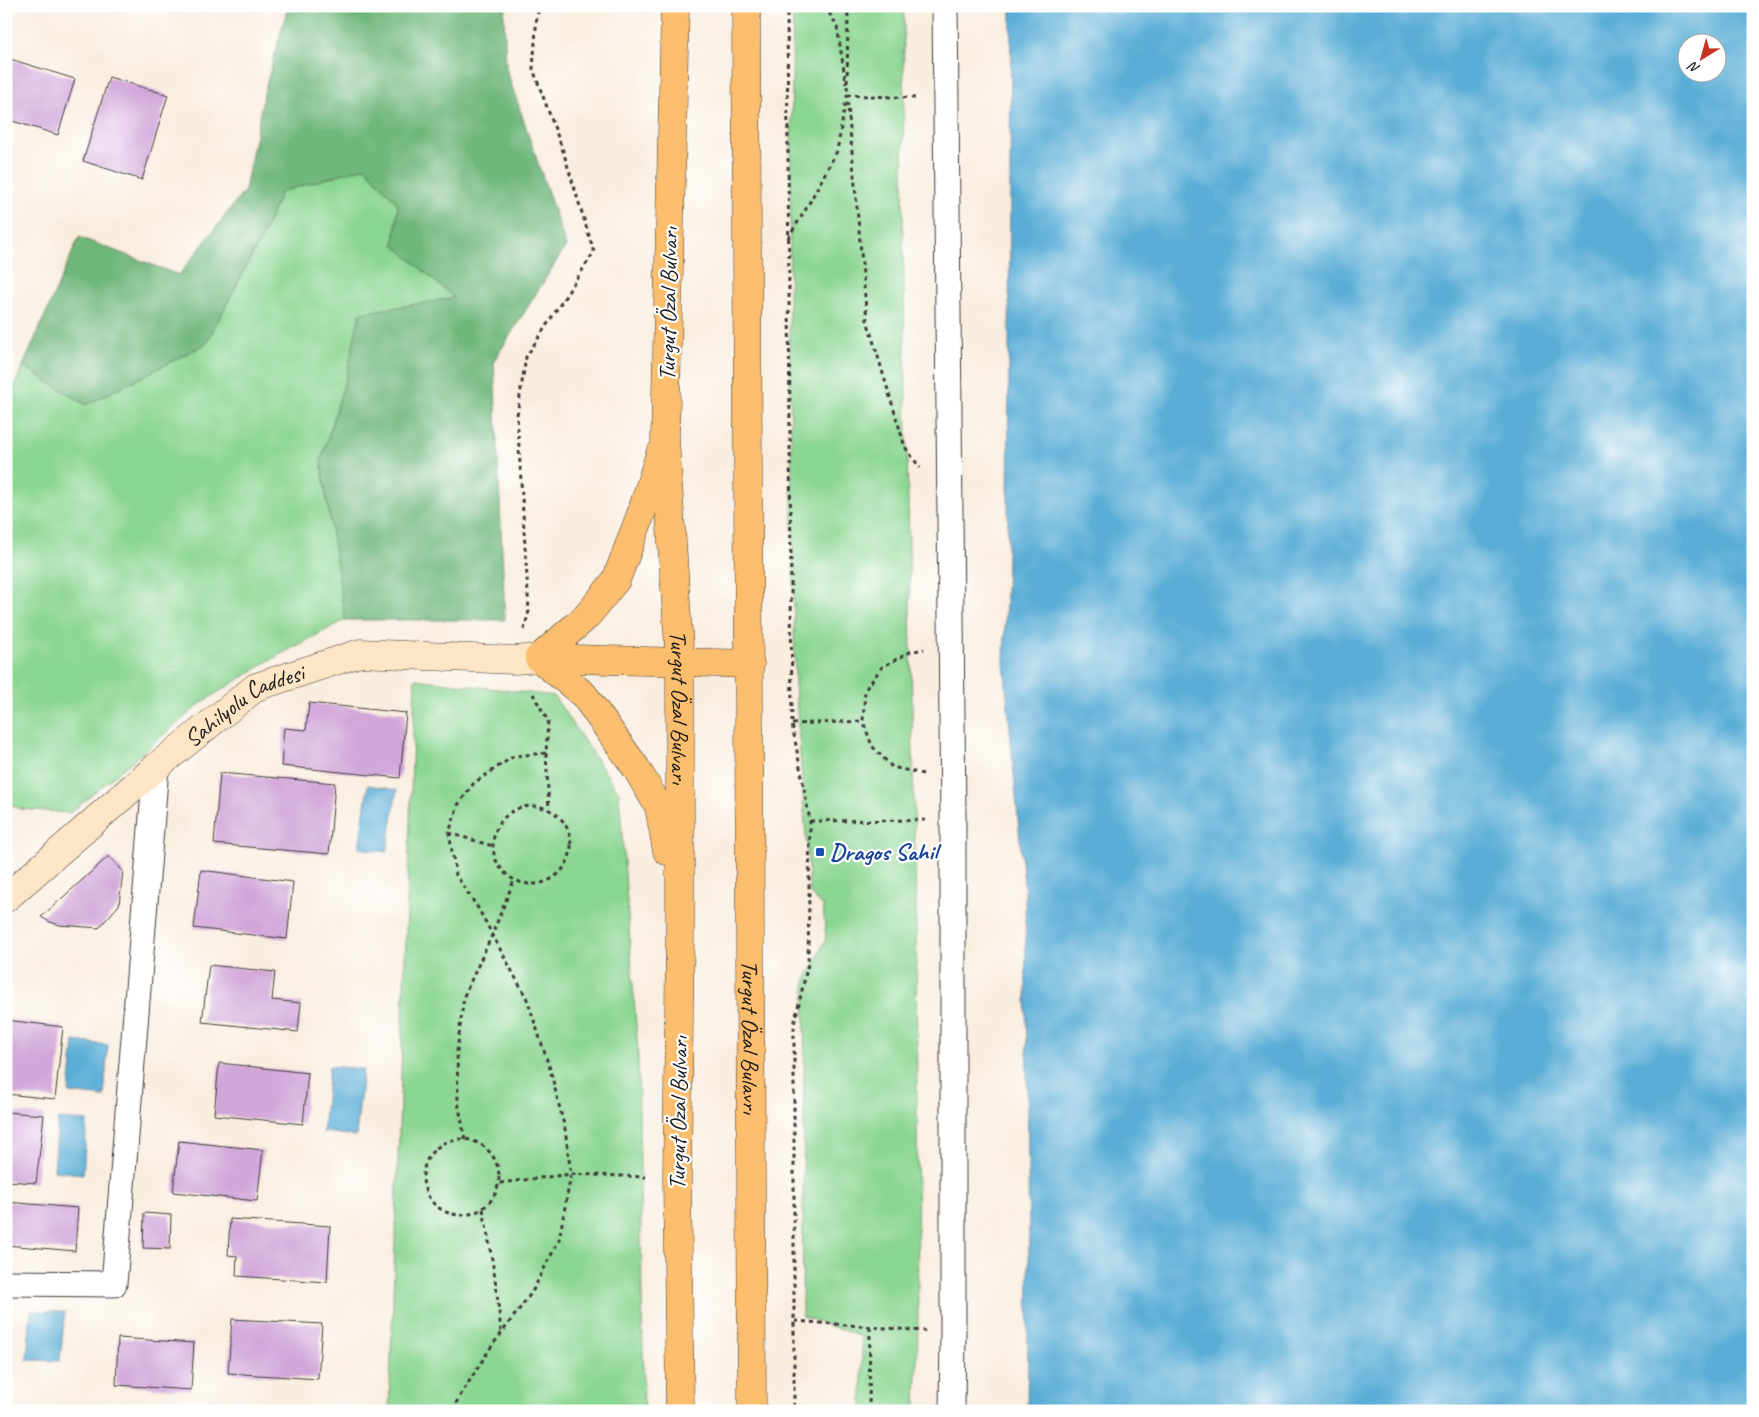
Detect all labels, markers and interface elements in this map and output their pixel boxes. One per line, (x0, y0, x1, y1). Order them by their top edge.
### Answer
north arrow (1676, 32, 1726, 82)
text: N (1684, 57, 1703, 77)
street label: Turgut Özal Bulvarı (652, 225, 684, 381)
street label: Turgut Özal Bulvarı (663, 630, 695, 786)
street label: Sahilyolu Caddesi (178, 657, 310, 754)
place label: Dragos Sahil (830, 837, 942, 867)
marker: Dragos Sahil (814, 846, 826, 858)
street label: Turgut Özal Bulavrı (735, 960, 766, 1115)
street label: Turgut Özal Bulvarı (662, 1034, 694, 1190)

